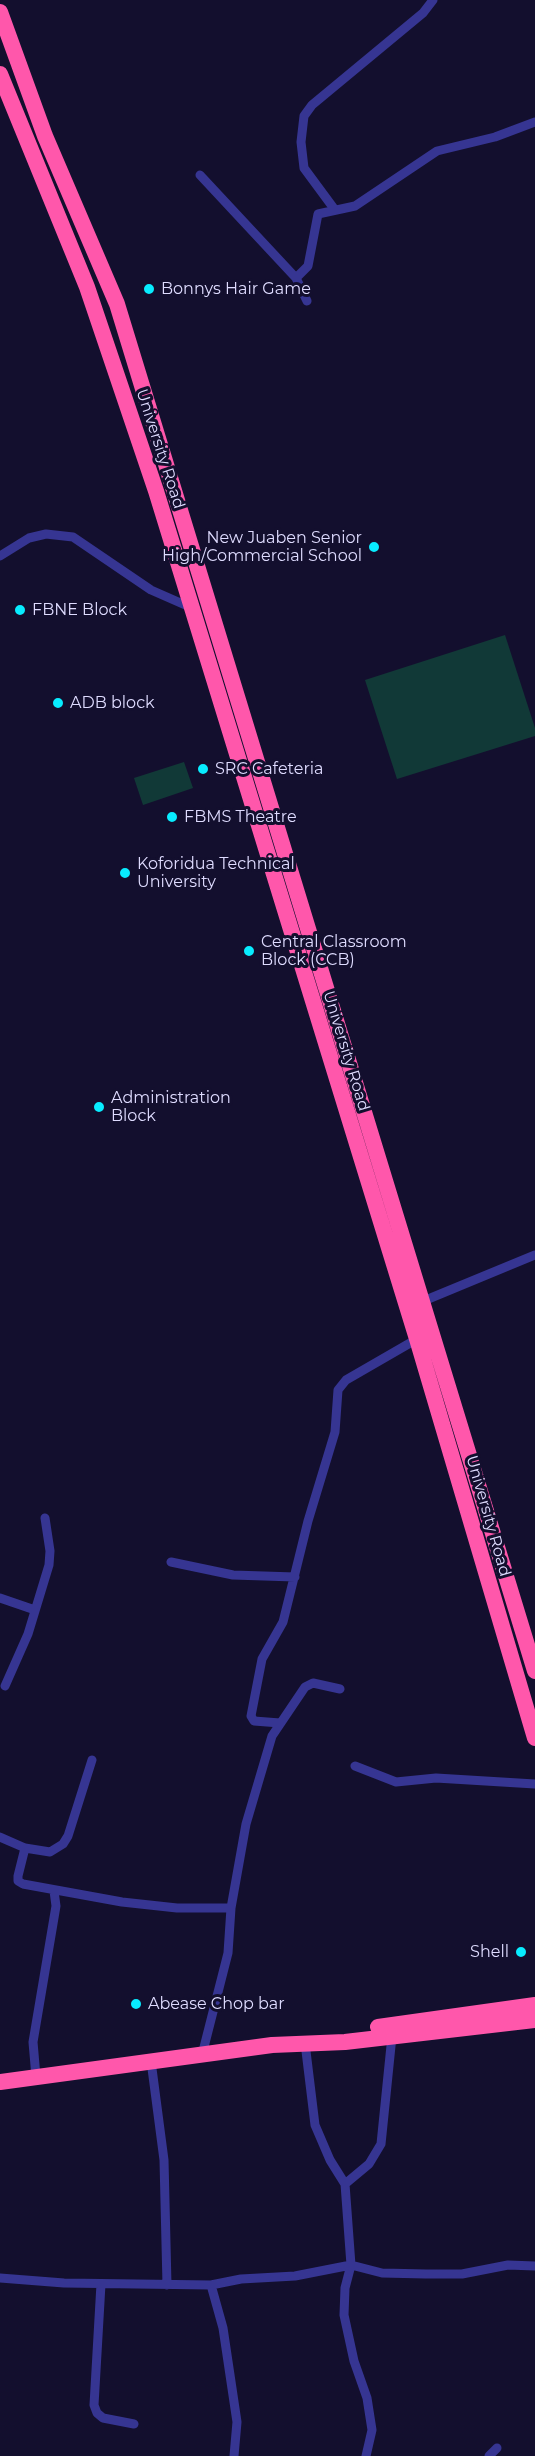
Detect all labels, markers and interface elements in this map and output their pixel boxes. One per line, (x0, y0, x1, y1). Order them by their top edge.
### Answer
place label: Bonnys Hair Game (161, 279, 311, 299)
marker: Bonnys Hair Game (142, 282, 156, 296)
street label: University Road (132, 387, 188, 511)
place label: New Juaben Senior High/Commercial School (162, 528, 362, 566)
marker: New Juaben Senior High/Commercial School (367, 540, 381, 554)
place label: FBNE Block (32, 600, 127, 620)
marker: FBNE Block (13, 603, 27, 617)
place label: ADB block (70, 693, 155, 713)
marker: ADB block (51, 696, 65, 710)
place label: SRC Cafeteria (215, 759, 323, 779)
marker: SRC Cafeteria (196, 762, 210, 776)
place label: FBMS Theatre (184, 807, 297, 827)
marker: FBMS Theatre (165, 810, 179, 824)
place label: Koforidua Technical University (137, 854, 295, 892)
marker: Koforidua Technical University (118, 866, 132, 880)
place label: Central Classroom Block (CCB) (261, 932, 407, 970)
marker: Central Classroom Block (CCB) (242, 944, 256, 958)
street label: University Road (319, 988, 373, 1114)
place label: Administration Block (111, 1088, 231, 1126)
marker: Administration Block (92, 1100, 106, 1114)
street label: University Road (462, 1453, 514, 1579)
place label: Shell (470, 1942, 509, 1962)
marker: Shell (514, 1945, 528, 1959)
place label: Abease Chop bar (148, 1994, 285, 2014)
marker: Abease Chop bar (129, 1997, 143, 2011)

